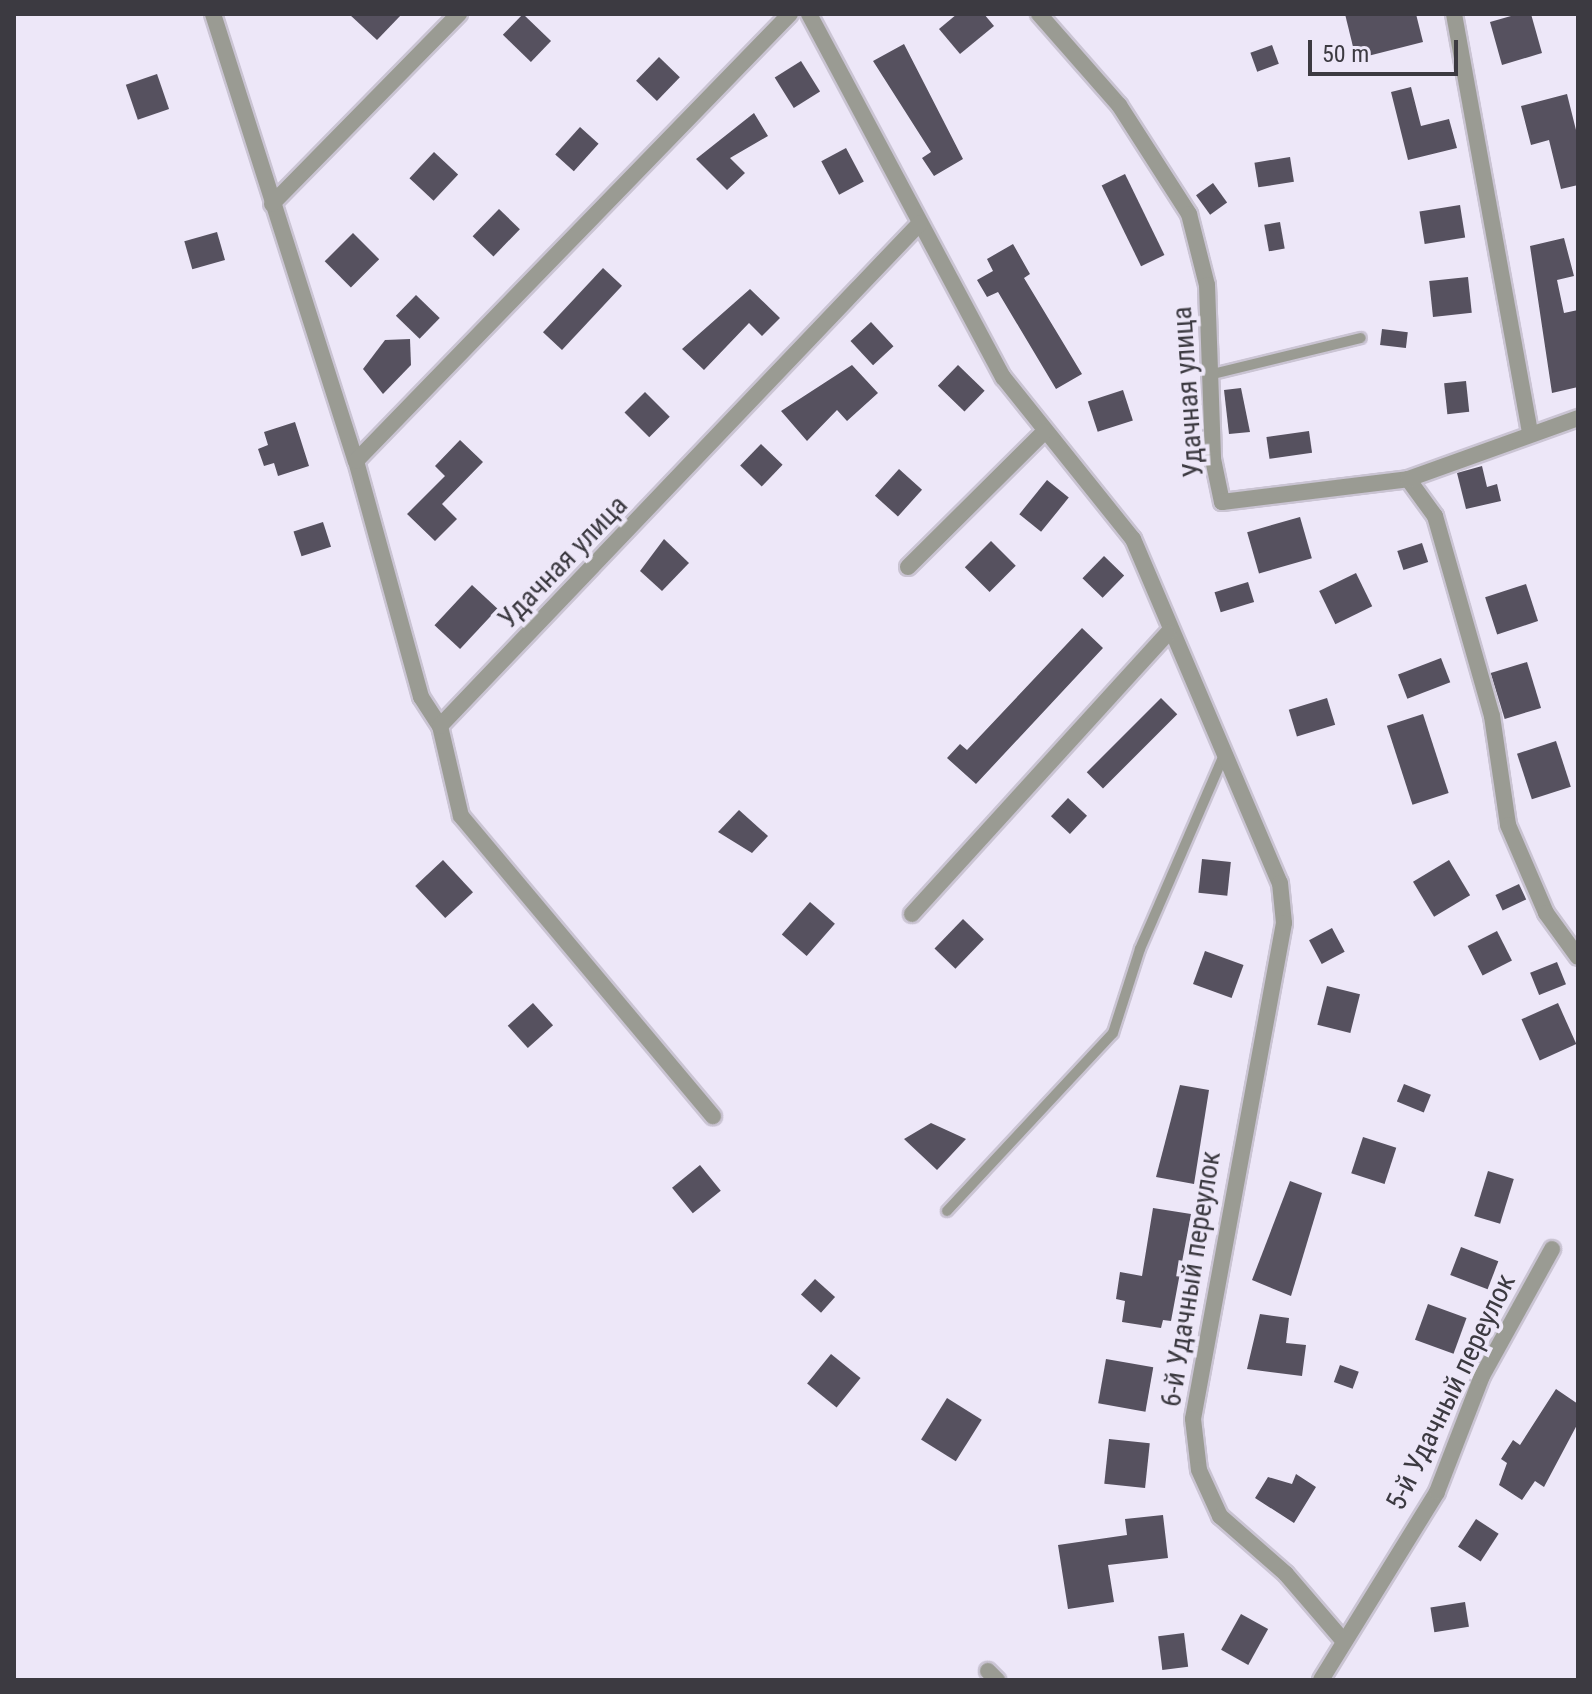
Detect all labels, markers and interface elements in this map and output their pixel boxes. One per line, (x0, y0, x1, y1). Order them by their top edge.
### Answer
scale bar (1312, 24, 1462, 74)
text: 50 m (1322, 40, 1369, 68)
street label: Удачная улица (1165, 305, 1211, 479)
street label: Удачная улица (491, 489, 635, 635)
street label: 6-й Удачный переулок (1154, 1149, 1228, 1409)
street label: 5-й Удачный переулок (1379, 1268, 1523, 1516)

